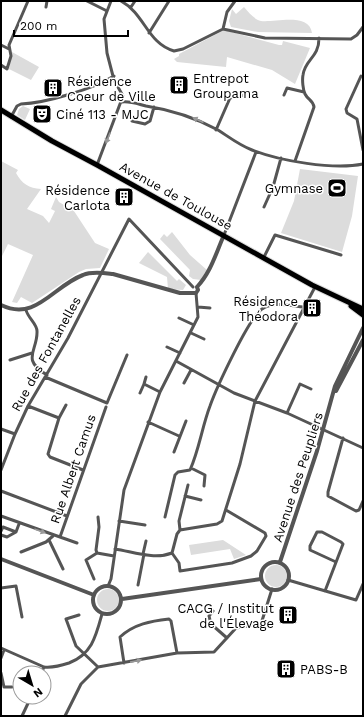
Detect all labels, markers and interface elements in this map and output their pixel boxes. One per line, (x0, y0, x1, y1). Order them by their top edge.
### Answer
scale bar (14, 12, 128, 38)
text: 200 m (20, 19, 57, 33)
place label: Entrepot Groupama (193, 71, 259, 101)
place label: Résidence Coeur de Ville (67, 74, 156, 104)
building icon: Entrepot Groupama (168, 74, 190, 96)
building icon: Résidence Coeur de Ville (42, 77, 64, 99)
theatre icon: Ciné 113 - MJC (31, 103, 53, 125)
place label: Ciné 113 - MJC (56, 107, 149, 122)
one-way arrow (192, 117, 203, 123)
one-way arrow (105, 133, 111, 145)
street label: Avenue de Toulouse (117, 159, 235, 233)
sports icon: Gymnase (326, 177, 348, 199)
place label: Gymnase (265, 181, 323, 196)
place label: Résidence Carlota (45, 183, 111, 213)
building icon: Résidence Carlota (113, 186, 135, 208)
street label: Rue des Fontanelles (8, 294, 84, 414)
place label: Résidence Théodora (233, 294, 299, 324)
building icon: Résidence Théodora (301, 297, 323, 319)
street label: Avenue des Peupliers (270, 410, 326, 544)
street label: Rue Albert Camus (47, 412, 99, 526)
one-way arrow (34, 528, 46, 534)
place label: CACG / Institut de l'Élevage (177, 601, 275, 631)
building icon: CACG / Institut de l'Élevage (277, 604, 299, 626)
one-way arrow (130, 658, 142, 664)
building icon: PABS-B (275, 658, 297, 680)
place label: PABS-B (300, 662, 348, 677)
north arrow (12, 665, 52, 705)
text: N (31, 685, 45, 700)

